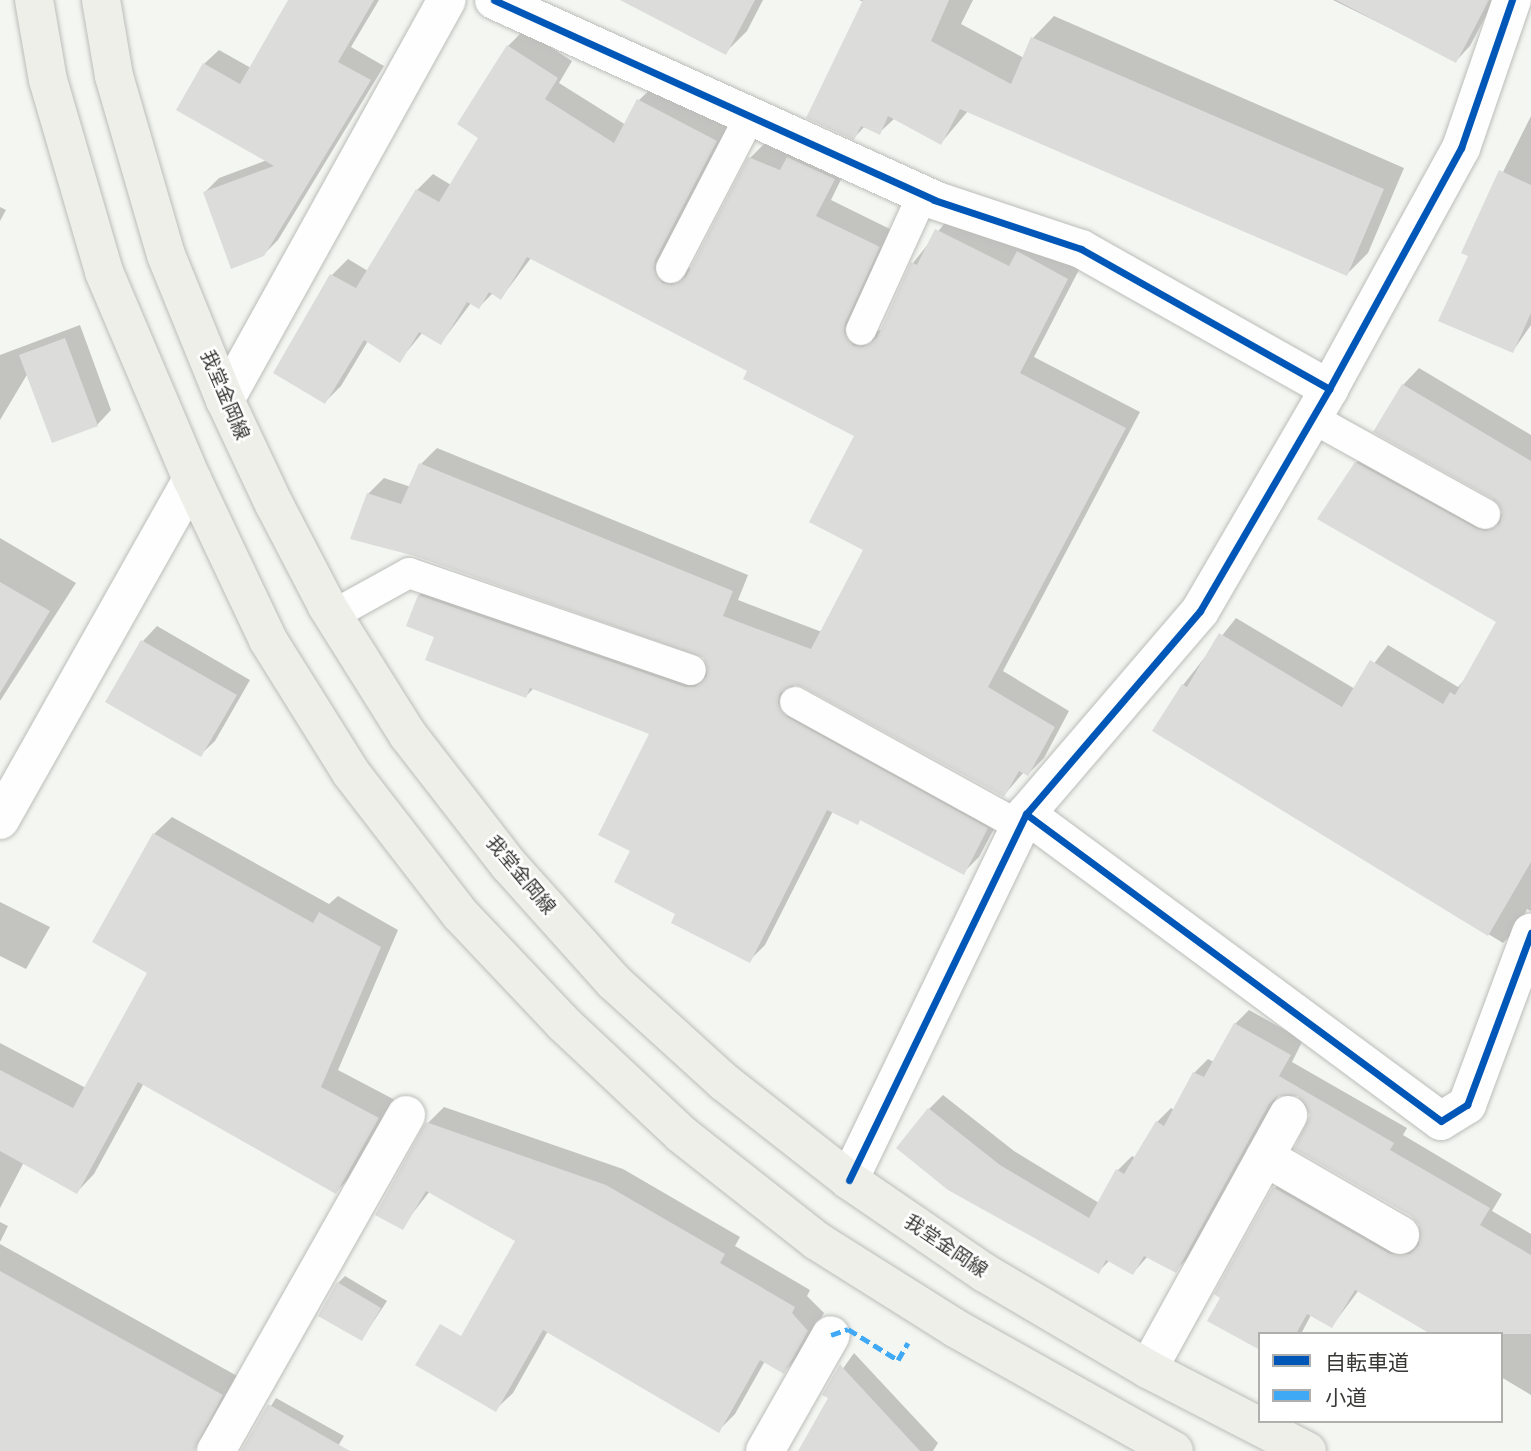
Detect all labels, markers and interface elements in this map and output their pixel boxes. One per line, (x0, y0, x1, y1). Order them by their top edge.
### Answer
street label: 我堂金岡線 (196, 347, 254, 443)
street label: 我堂金岡線 (482, 831, 560, 919)
street label: 我堂金岡線 (900, 1210, 992, 1282)
legend (1258, 1332, 1503, 1423)
text: 自転車道 (1325, 1348, 1409, 1376)
text: 小道 (1325, 1383, 1367, 1411)

